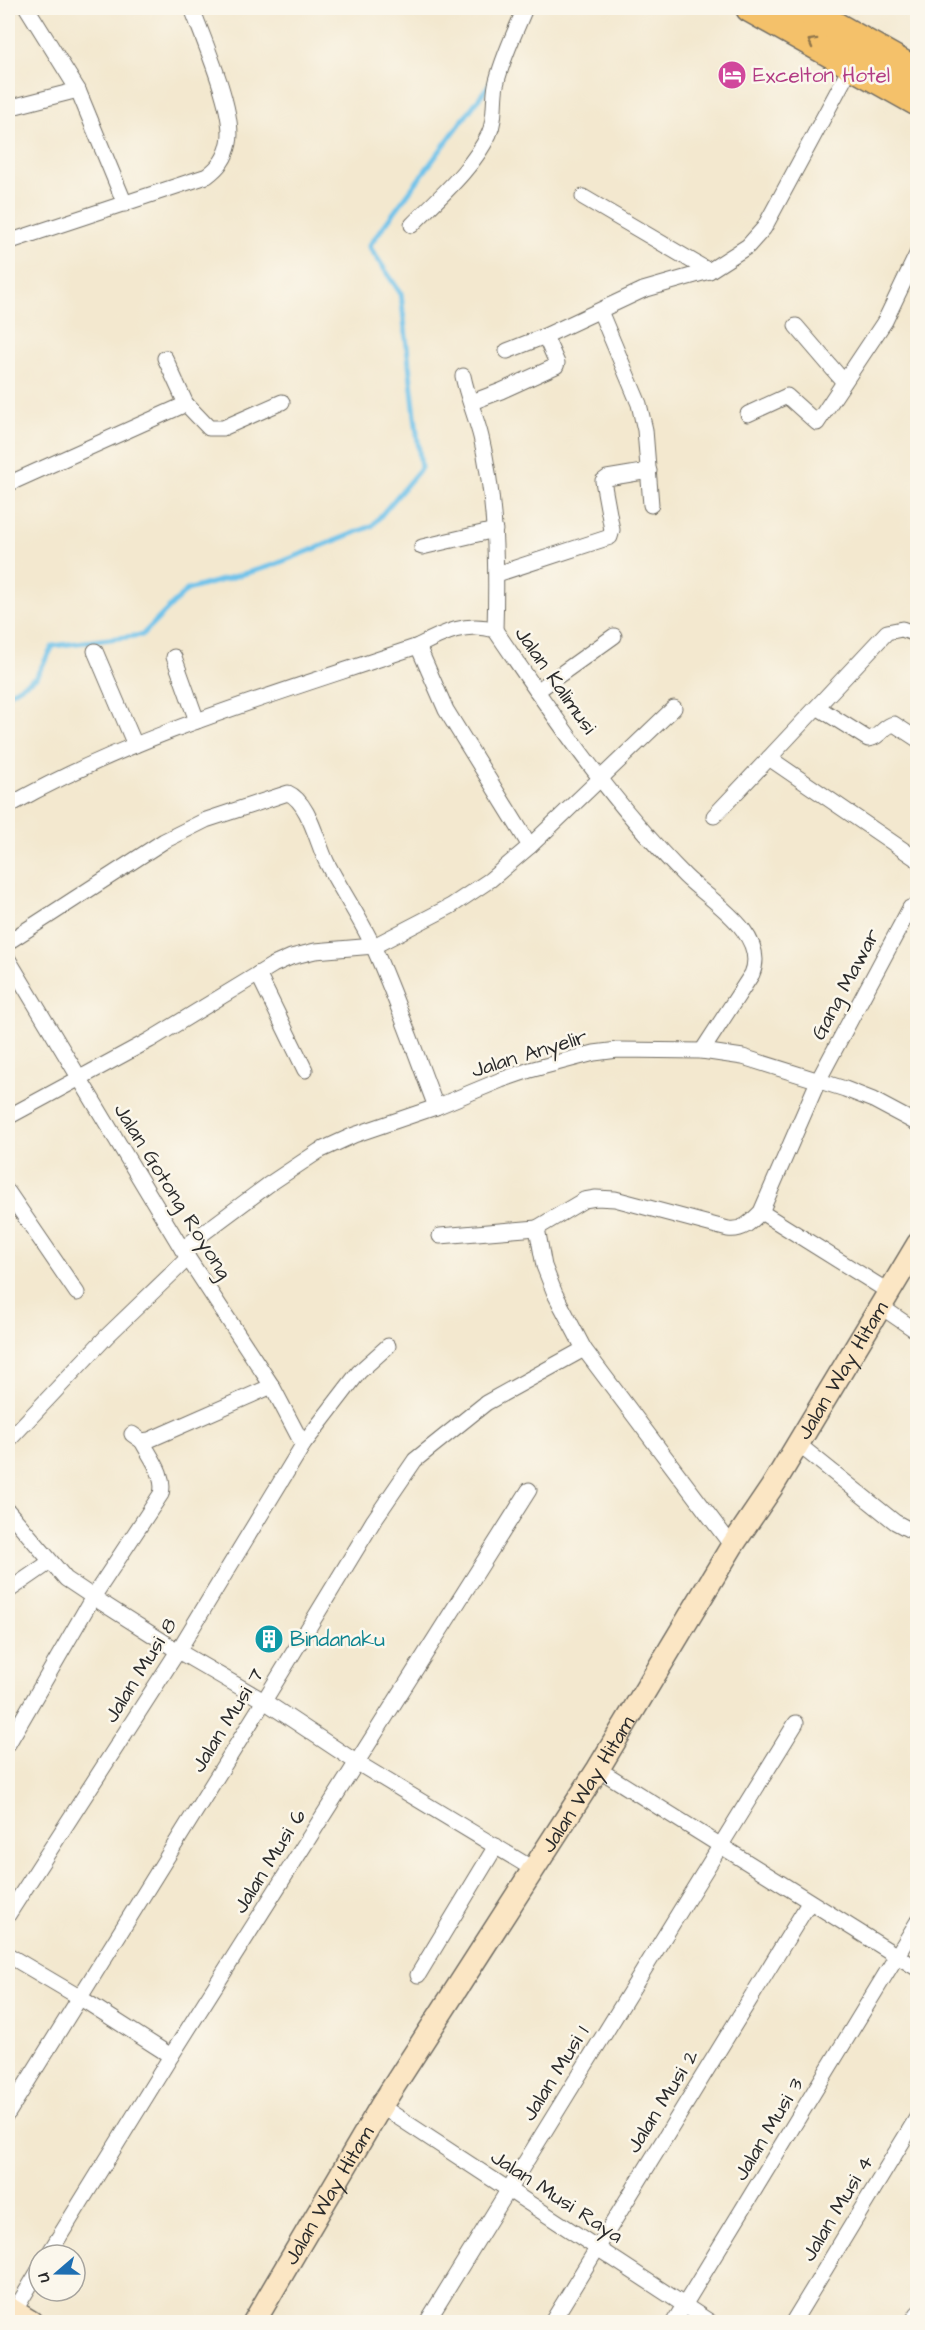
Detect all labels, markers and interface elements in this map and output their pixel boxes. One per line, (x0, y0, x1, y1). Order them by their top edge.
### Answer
one-way arrow (807, 38, 818, 49)
hotel icon: Excelton Hotel (716, 59, 748, 91)
place label: Excelton Hotel (753, 61, 890, 90)
street label: Jalan Kalimusi (508, 621, 603, 740)
street label: Gang Mawar (804, 923, 889, 1046)
street label: Jalan Anyelir (468, 1022, 592, 1087)
street label: Jalan Gotong Royong (105, 1098, 239, 1286)
street label: Jalan Way Hitam (790, 1295, 896, 1445)
street label: Jalan Musi 8 (97, 1612, 184, 1728)
building icon: Bindanaku (253, 1623, 285, 1655)
place label: Bindanaku (290, 1625, 385, 1654)
street label: Jalan Musi 7 (184, 1663, 271, 1778)
street label: Jalan Way Hitam (534, 1710, 642, 1858)
street label: Jalan Musi 6 (226, 1804, 313, 1919)
street label: Jalan Musi 1 (515, 2020, 596, 2127)
street label: Jalan Musi 2 (619, 2044, 706, 2159)
street label: Jalan Musi 3 (726, 2072, 811, 2186)
street label: Jalan Way Hitam (277, 2120, 381, 2270)
street label: Jalan Musi Raya (484, 2143, 629, 2252)
street label: Jalan Musi 4 (794, 2150, 881, 2267)
north arrow (27, 2243, 87, 2303)
text: U (32, 2270, 56, 2286)

